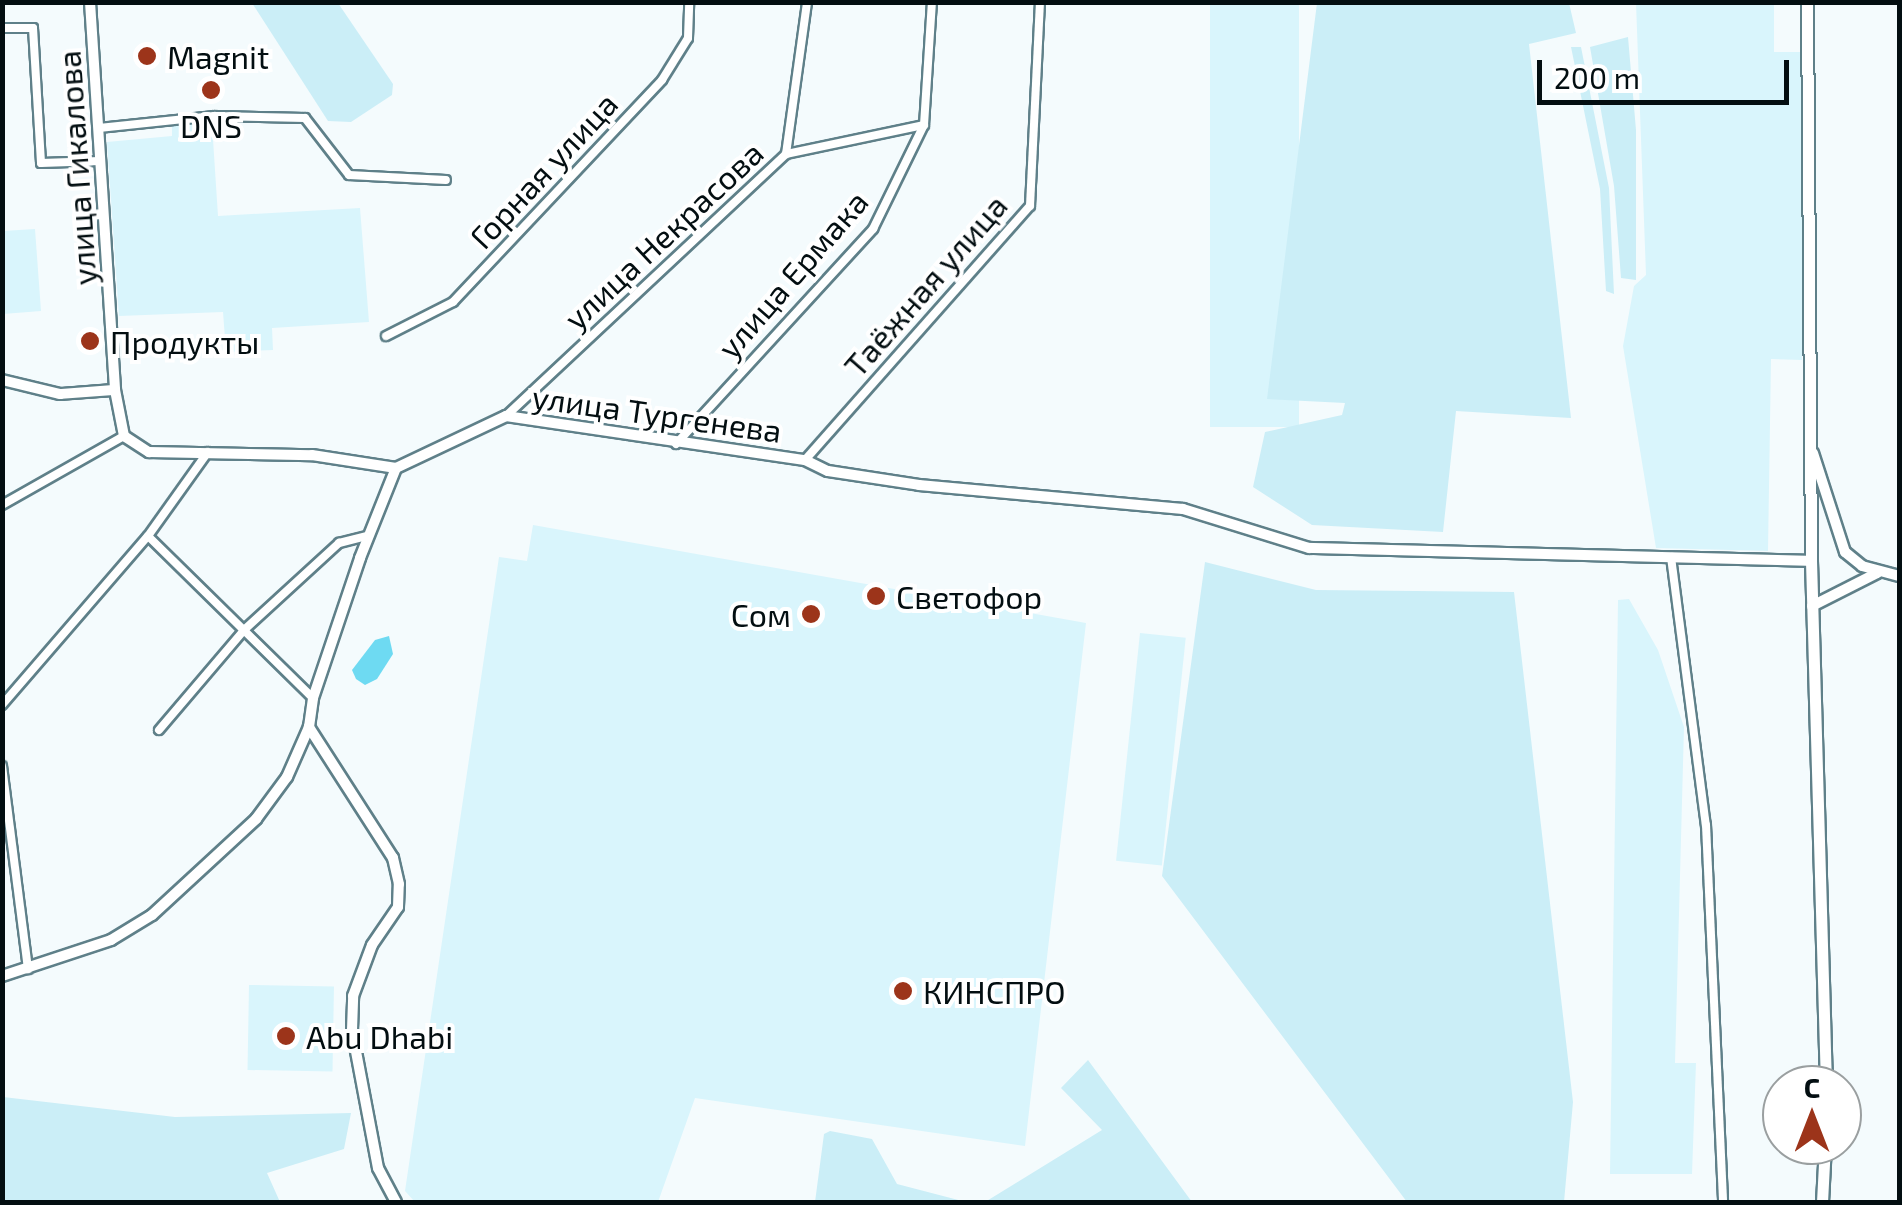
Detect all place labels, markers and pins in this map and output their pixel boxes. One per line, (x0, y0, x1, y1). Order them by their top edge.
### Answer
place label: Magnit (167, 37, 269, 75)
marker: Magnit (136, 45, 158, 67)
marker: DNS (200, 79, 222, 101)
place label: DNS (180, 106, 242, 144)
place label: Продукты (110, 322, 259, 360)
marker: Продукты (79, 330, 101, 352)
place label: Светофор (896, 577, 1042, 615)
marker: Светофор (865, 585, 887, 607)
place label: Сом (731, 595, 791, 633)
marker: Сом (800, 603, 822, 625)
place label: КИНСПРО (923, 972, 1066, 1010)
marker: КИНСПРО (892, 980, 914, 1002)
place label: Abu Dhabi (306, 1017, 453, 1055)
marker: Abu Dhabi (275, 1025, 297, 1047)

